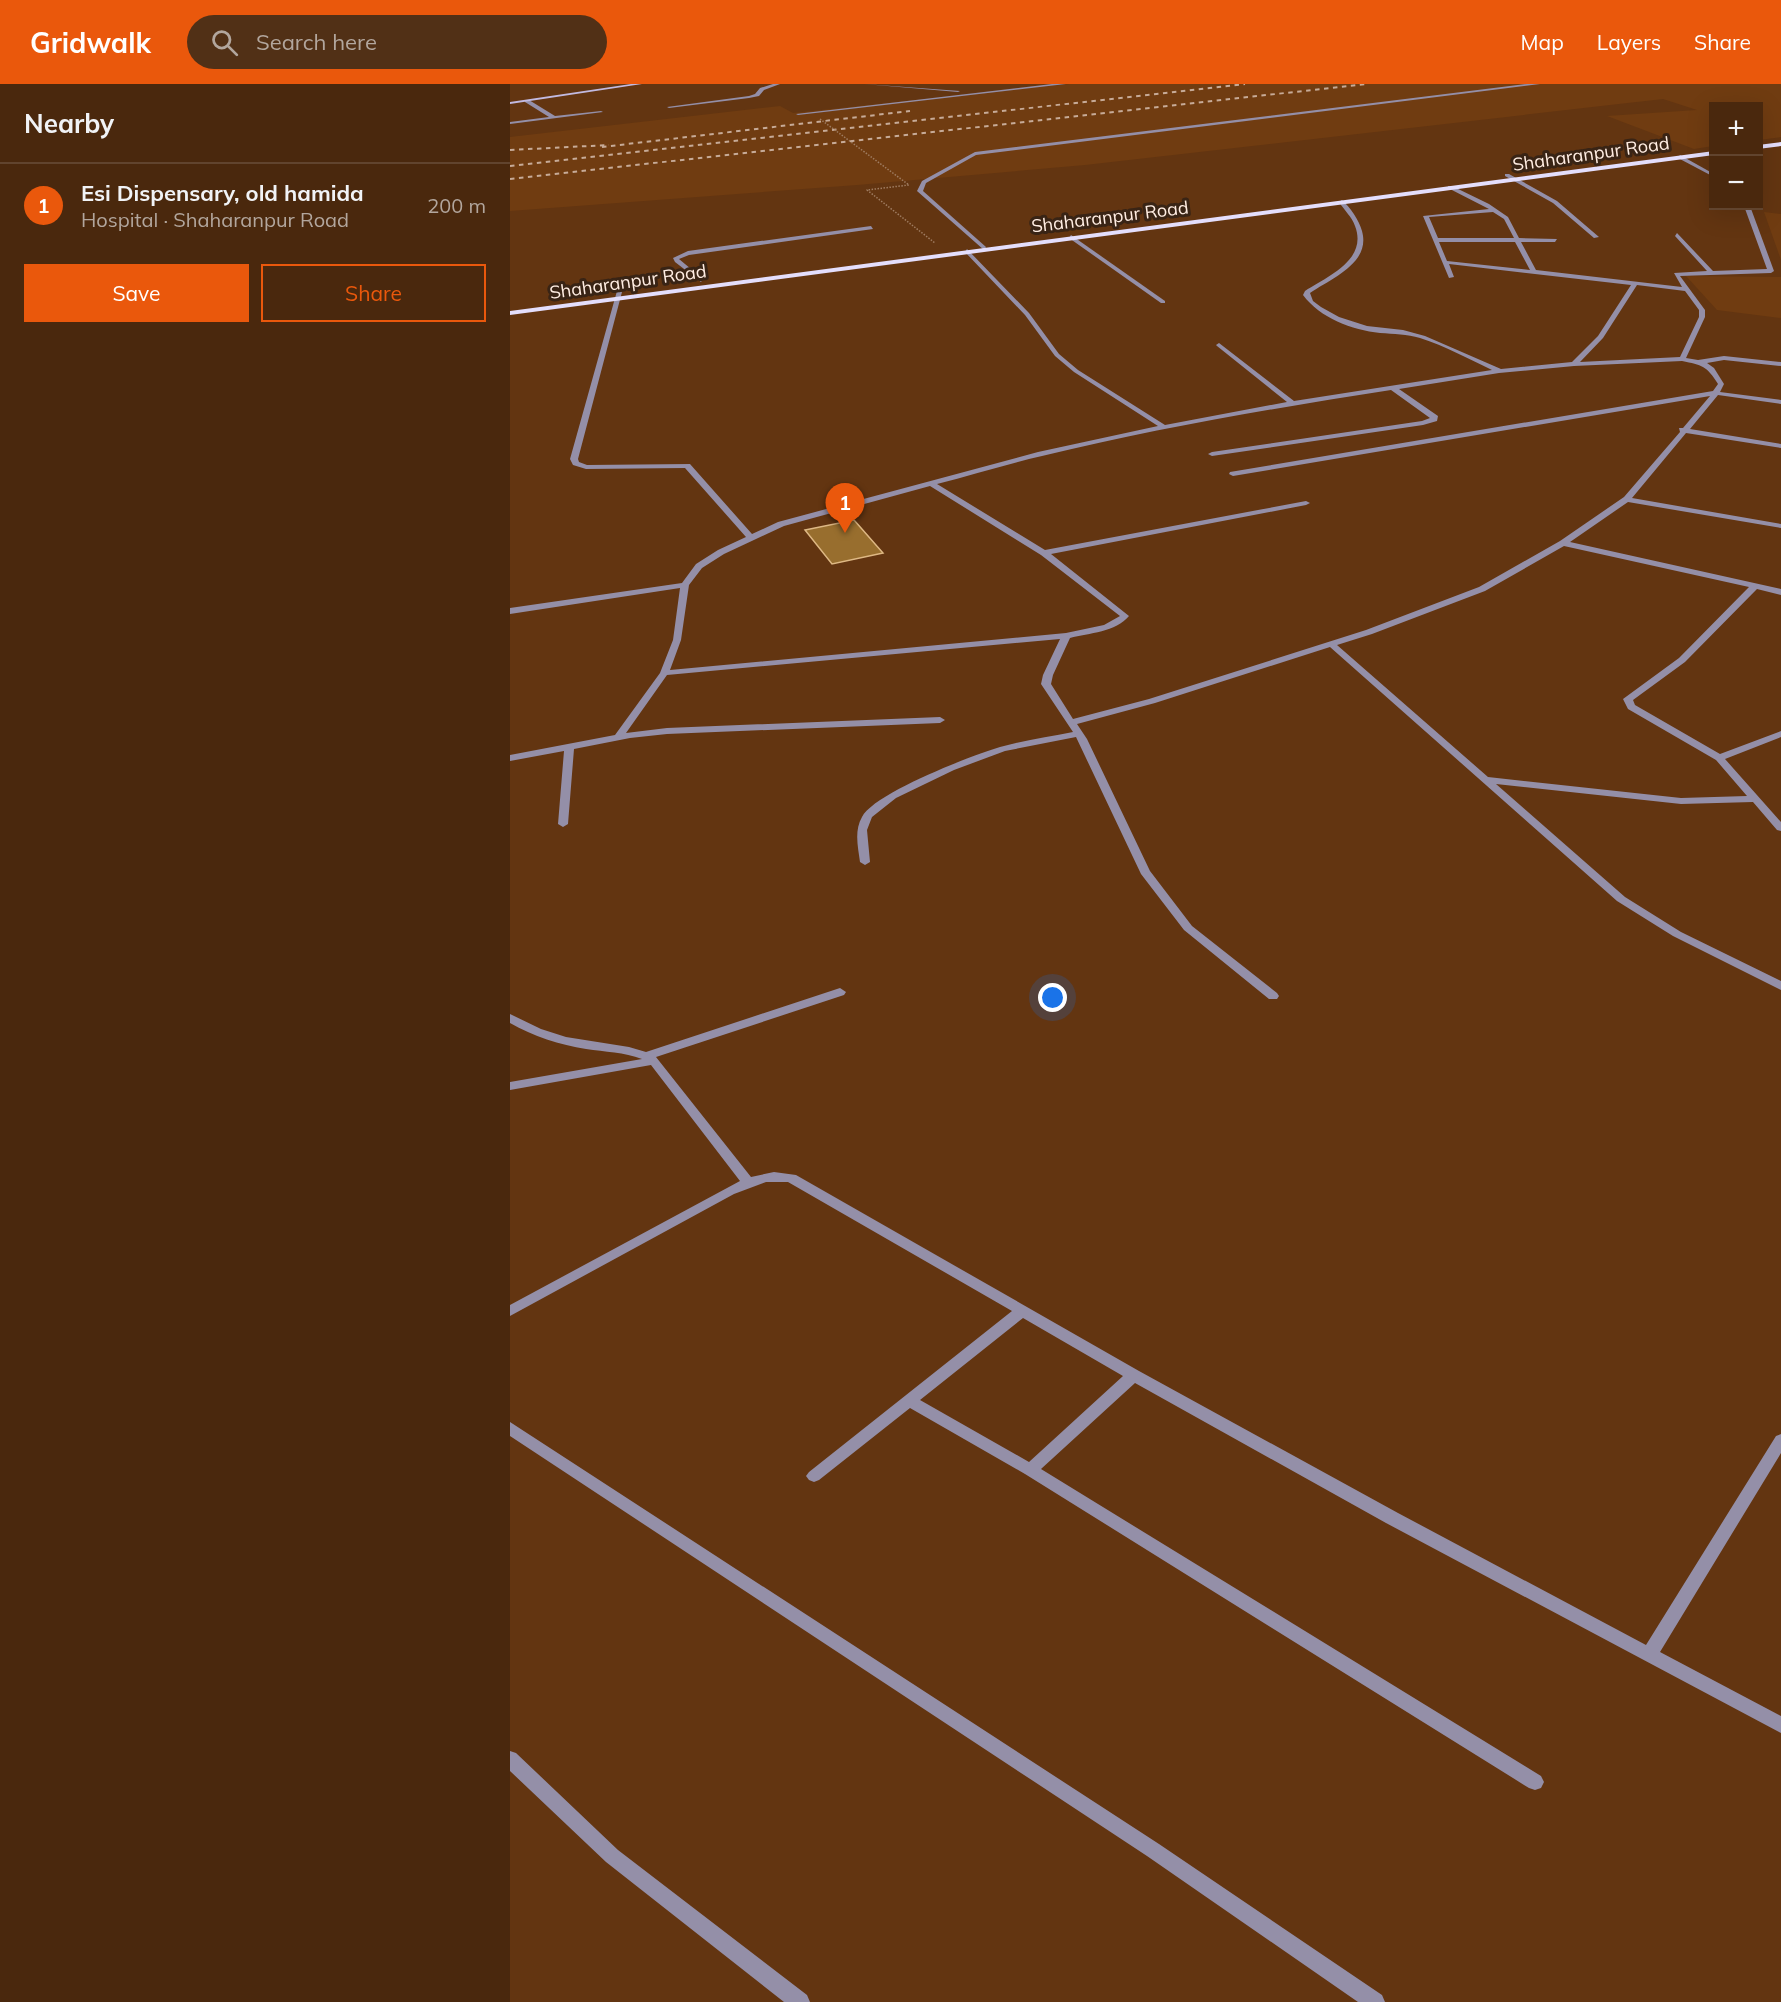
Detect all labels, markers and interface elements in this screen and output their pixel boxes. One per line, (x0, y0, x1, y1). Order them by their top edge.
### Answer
search box (187, 15, 607, 69)
text: Gridwalk (30, 25, 151, 60)
icon: search (208, 26, 241, 59)
text: Search here (256, 28, 377, 56)
text: Map (1521, 29, 1564, 55)
text: Layers (1597, 29, 1661, 55)
text: Share (1694, 29, 1751, 55)
map controls (1709, 102, 1763, 210)
button: + (1709, 102, 1763, 156)
text: Nearby (24, 107, 114, 140)
street label: Shaharanpur Road (1511, 131, 1671, 176)
button: − (1709, 156, 1763, 210)
text: Esi Dispensary, old hamida (81, 179, 364, 207)
text: 1 (38, 193, 50, 218)
text: 200 m (427, 193, 486, 218)
street label: Shaharanpur Road (1030, 195, 1190, 238)
text: Hospital · Shaharanpur Road (81, 207, 349, 232)
street label: Shaharanpur Road (548, 259, 708, 304)
button: Save (24, 264, 249, 322)
button: Share (261, 264, 486, 322)
pin: 1 (826, 484, 864, 533)
your location (1038, 983, 1067, 1012)

